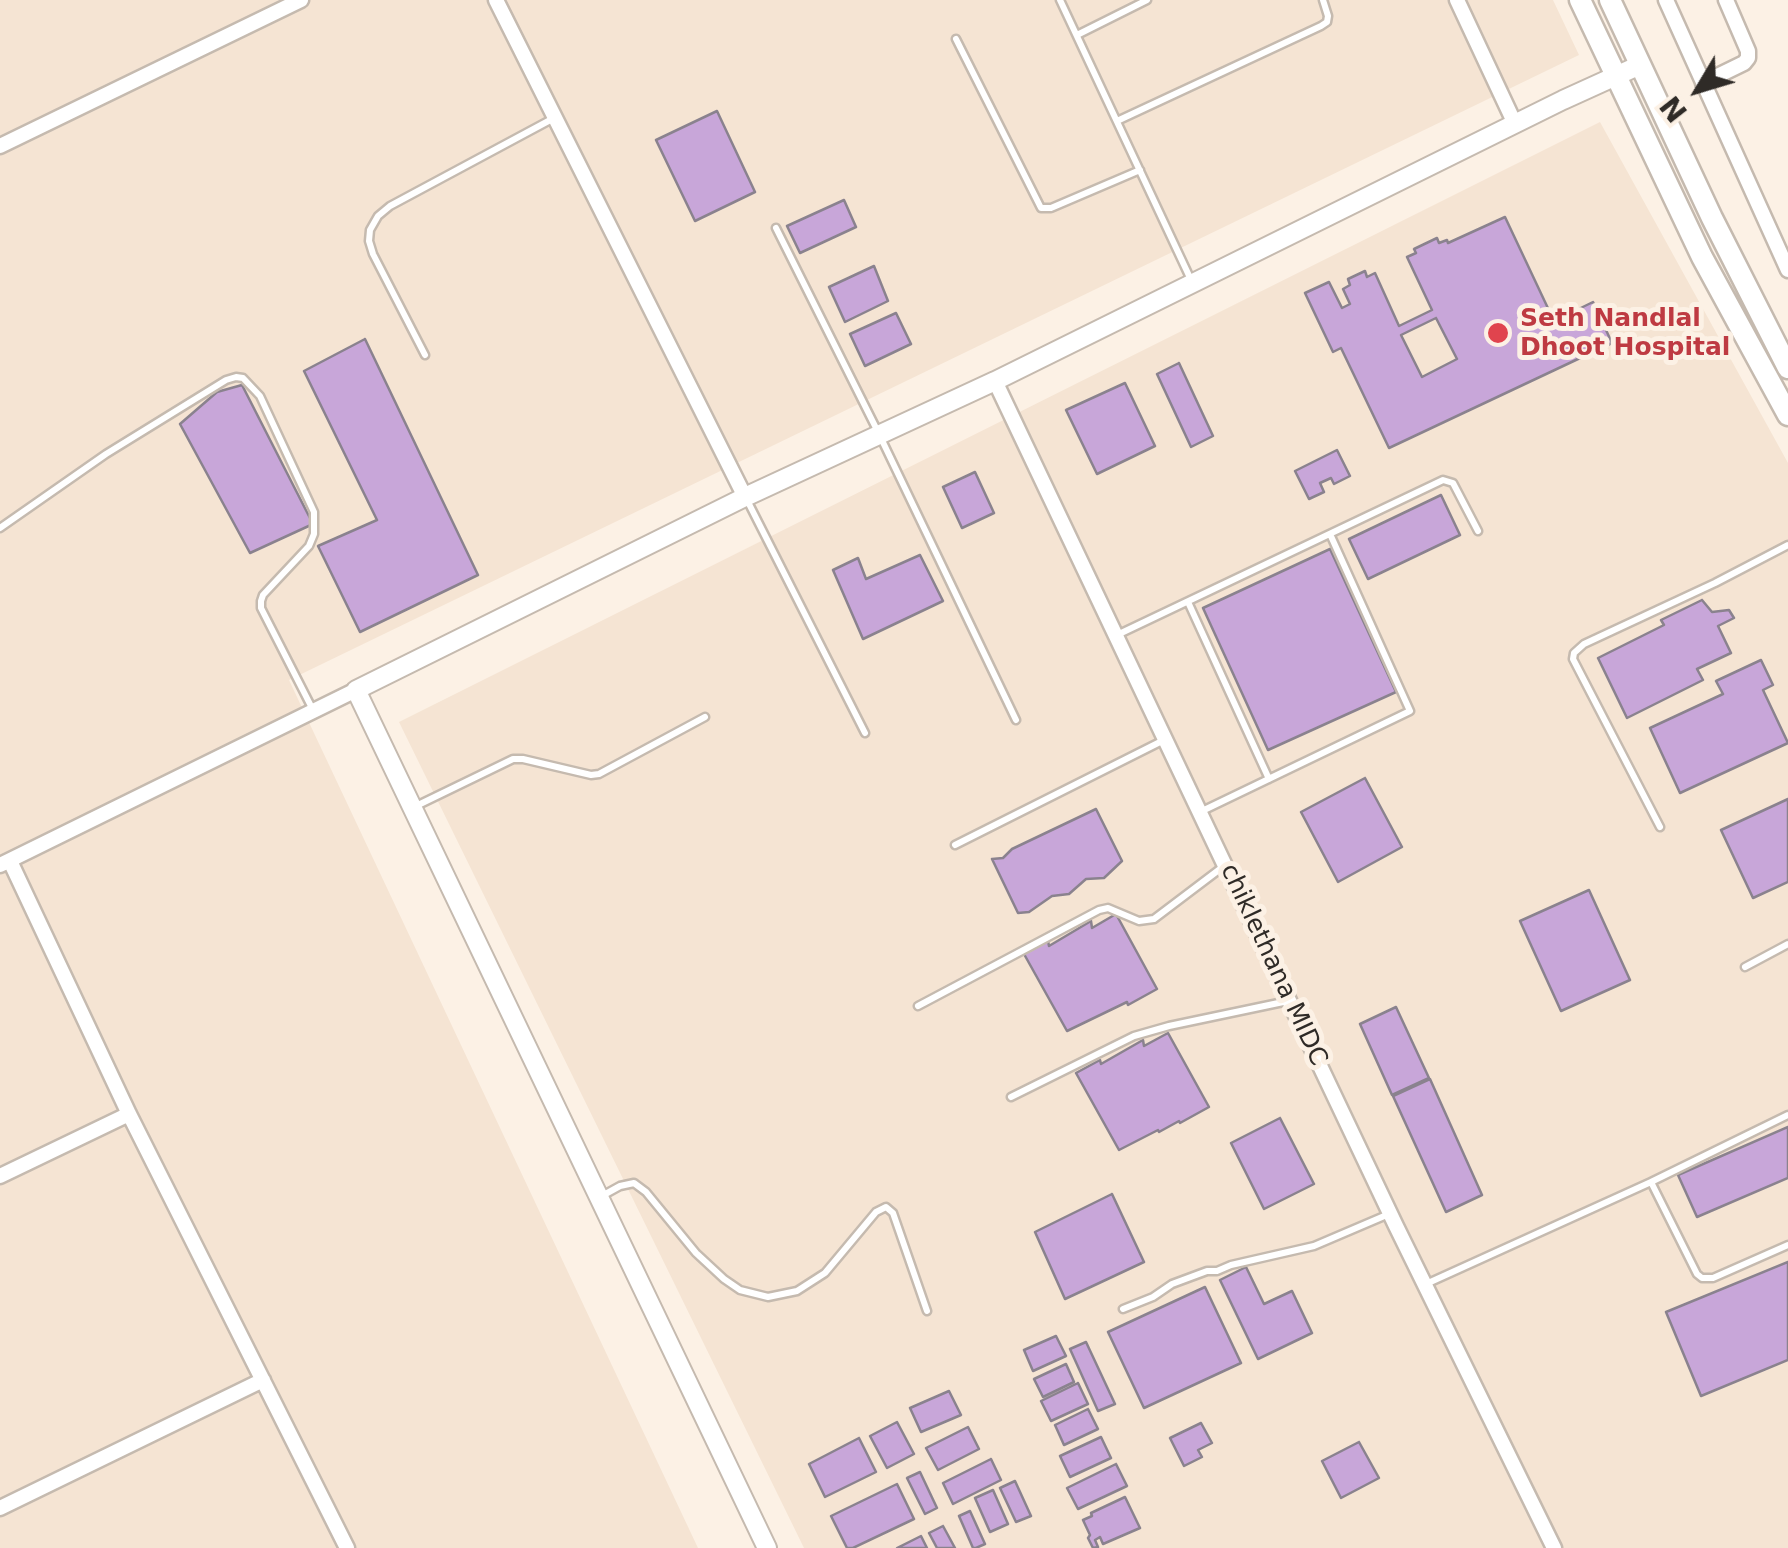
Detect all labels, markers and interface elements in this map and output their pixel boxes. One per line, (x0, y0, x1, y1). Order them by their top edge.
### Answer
north arrow (1648, 40, 1748, 140)
text: N (1654, 89, 1694, 128)
place label: Seth Nandlal Dhoot Hospital (1520, 304, 1730, 363)
marker: Seth Nandlal Dhoot Hospital (1485, 320, 1511, 346)
street label: chiklethana MIDC (1213, 859, 1333, 1071)

